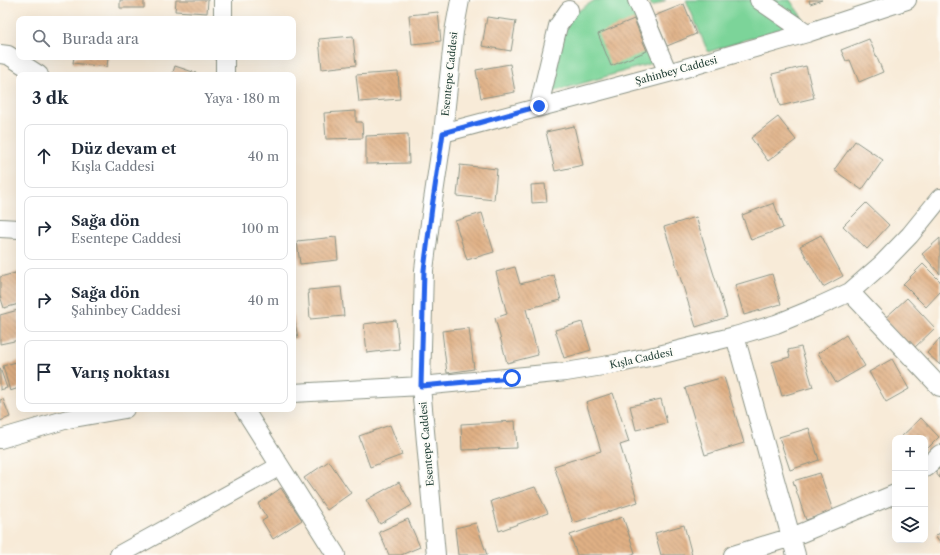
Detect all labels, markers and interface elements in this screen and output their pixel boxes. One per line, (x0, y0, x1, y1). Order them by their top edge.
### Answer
search box (16, 16, 296, 60)
icon: search (30, 27, 52, 49)
text: Burada ara (62, 29, 139, 48)
street label: Esentepe Caddesi (439, 31, 460, 117)
street label: Şahinbey Caddesi (634, 53, 719, 88)
text: 3 dk (32, 88, 68, 108)
text: Yaya · 180 m (204, 90, 280, 106)
route end (530, 97, 548, 115)
text: Düz devam et (71, 139, 176, 158)
icon: ahead (33, 145, 55, 167)
text: 40 m (248, 148, 279, 164)
text: Kışla Caddesi (71, 158, 154, 174)
text: Sağa dön (71, 211, 140, 230)
icon: right (33, 217, 55, 239)
text: 100 m (241, 220, 279, 236)
text: Esentepe Caddesi (71, 230, 181, 246)
text: Sağa dön (71, 283, 140, 302)
icon: right (33, 289, 55, 311)
text: 40 m (248, 292, 279, 308)
text: Şahinbey Caddesi (71, 302, 181, 318)
street label: Kışla Caddesi (608, 345, 674, 372)
icon: arrive (33, 361, 55, 383)
text: Varış noktası (71, 363, 170, 382)
route start (503, 369, 521, 387)
street label: Esentepe Caddesi (416, 401, 437, 487)
map controls (892, 435, 928, 543)
button: + (892, 435, 928, 471)
button: − (892, 471, 928, 507)
button: layers (892, 507, 928, 543)

